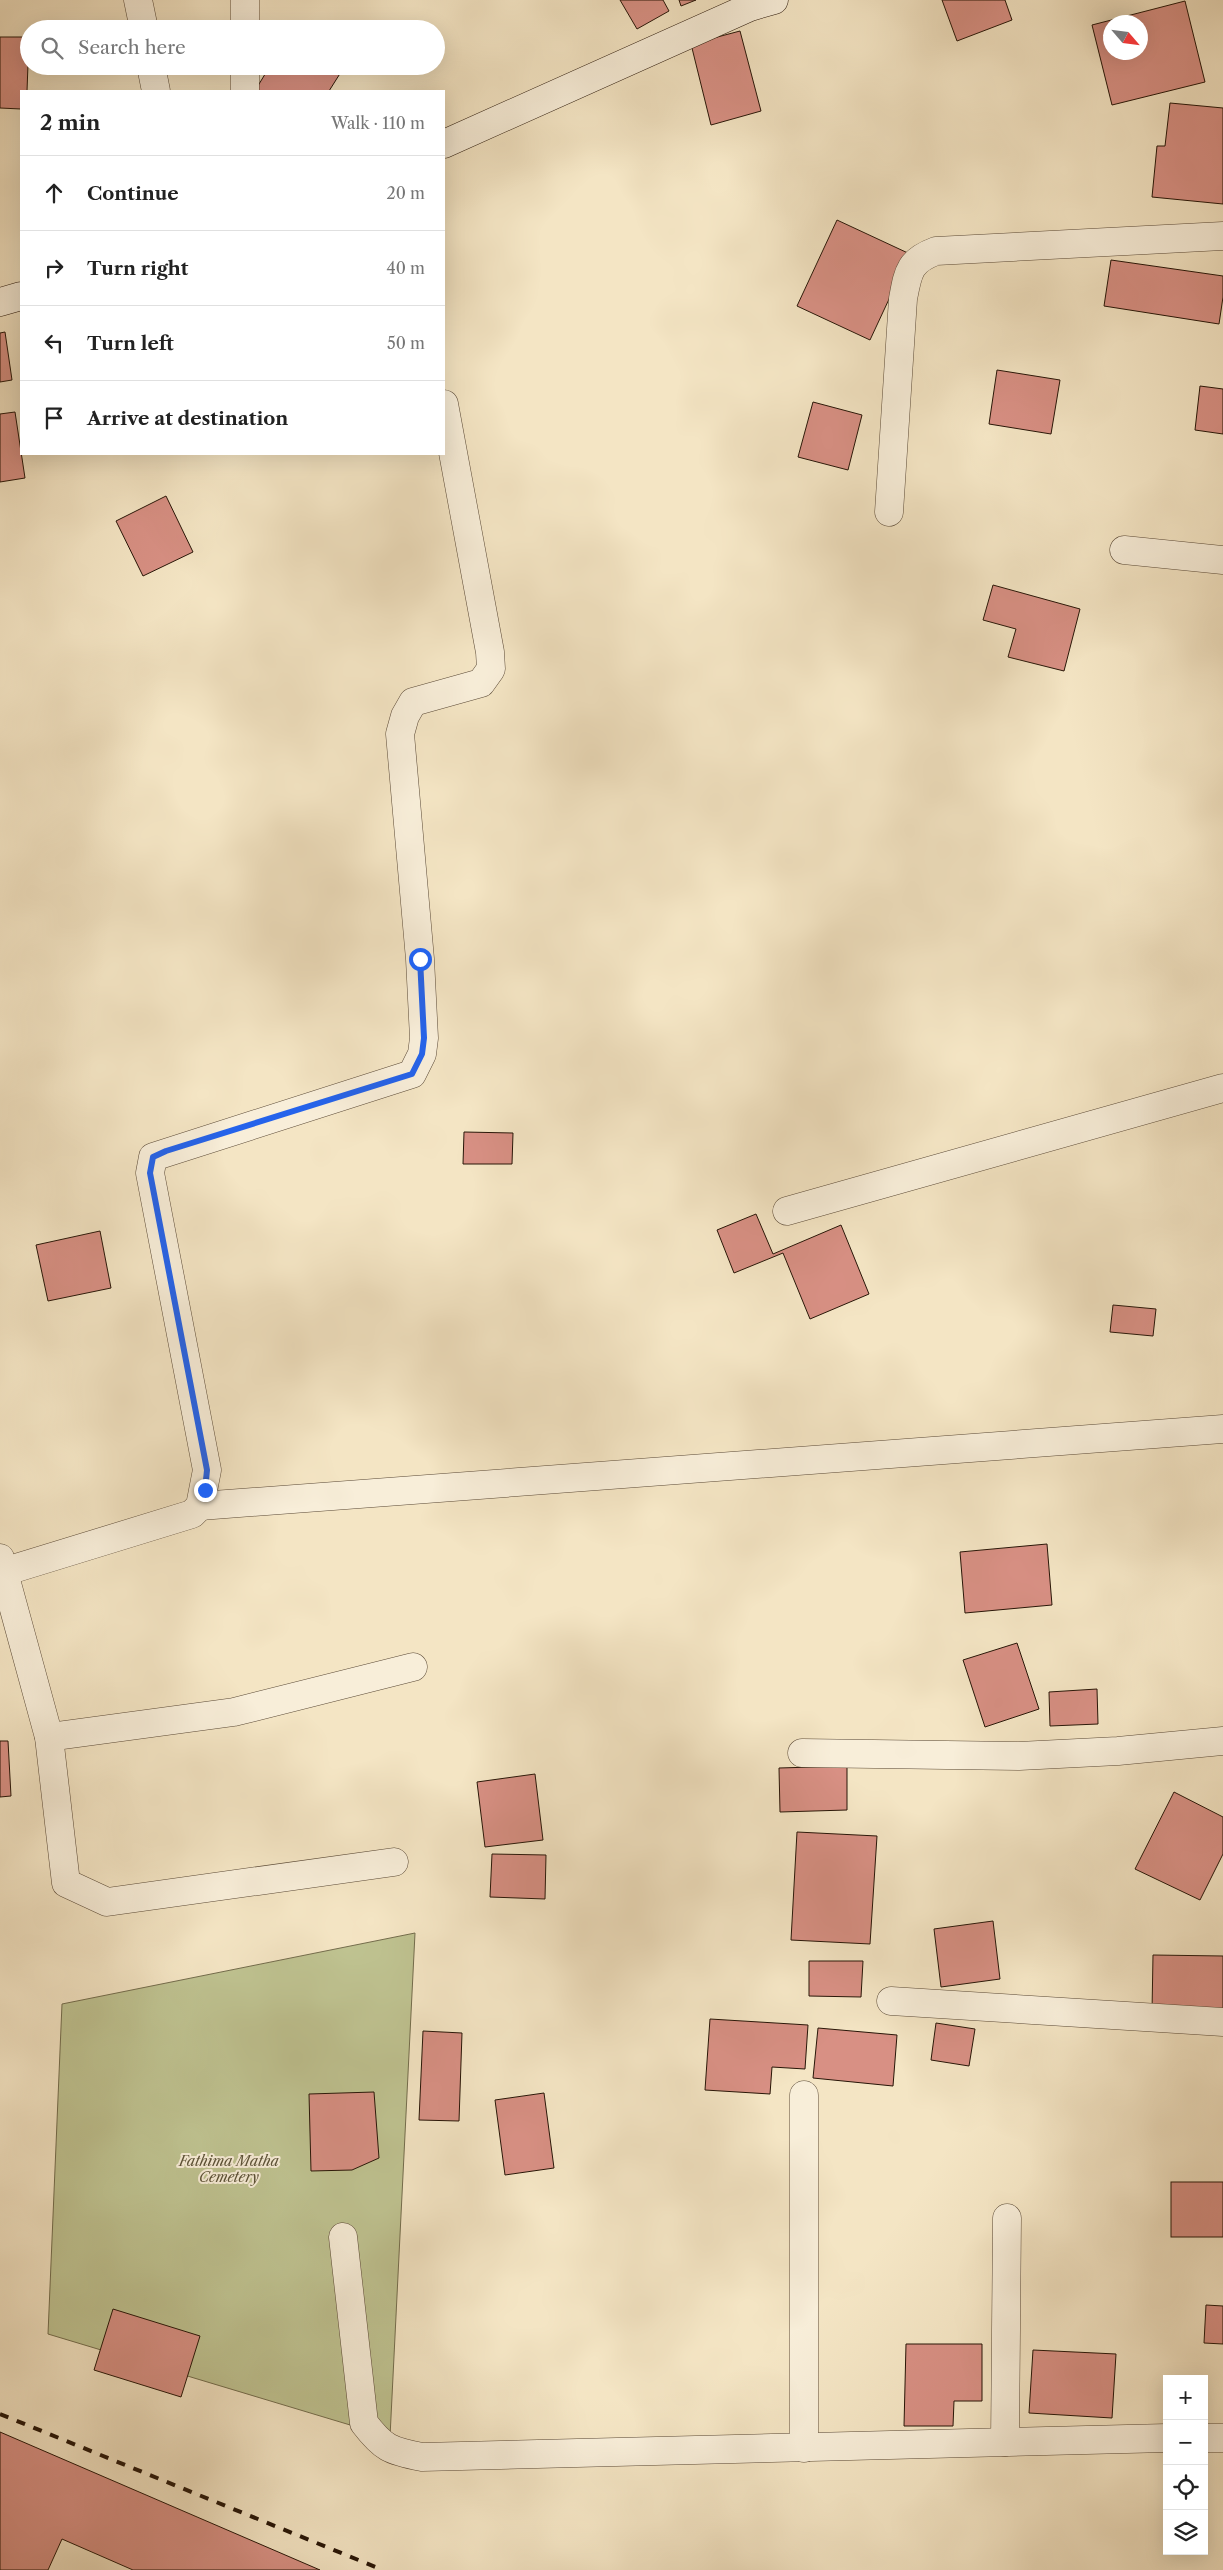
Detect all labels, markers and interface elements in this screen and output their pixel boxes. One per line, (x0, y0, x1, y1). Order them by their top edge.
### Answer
north arrow (1103, 15, 1148, 60)
search box (20, 20, 445, 75)
icon: search (38, 34, 66, 62)
text: Search here (78, 36, 186, 59)
text: 2 min (40, 110, 100, 135)
text: Walk · 110 m (331, 113, 425, 133)
icon: ahead (40, 179, 68, 207)
text: Continue (87, 182, 179, 205)
text: 20 m (386, 183, 425, 203)
icon: right (40, 254, 68, 282)
text: Turn right (87, 257, 188, 280)
text: 40 m (386, 258, 425, 278)
icon: left (40, 329, 68, 357)
text: Turn left (87, 332, 174, 355)
text: 50 m (387, 333, 425, 353)
icon: arrive (40, 404, 68, 432)
text: Arrive at destination (87, 407, 288, 430)
route start (409, 948, 432, 971)
route end (194, 1479, 217, 1502)
park label: Fathima Matha Cemetery (178, 2152, 280, 2186)
map controls (1163, 2375, 1208, 2555)
button: + (1163, 2375, 1208, 2420)
button: − (1163, 2420, 1208, 2465)
button: locate (1163, 2465, 1208, 2510)
button: layers (1163, 2510, 1208, 2555)

